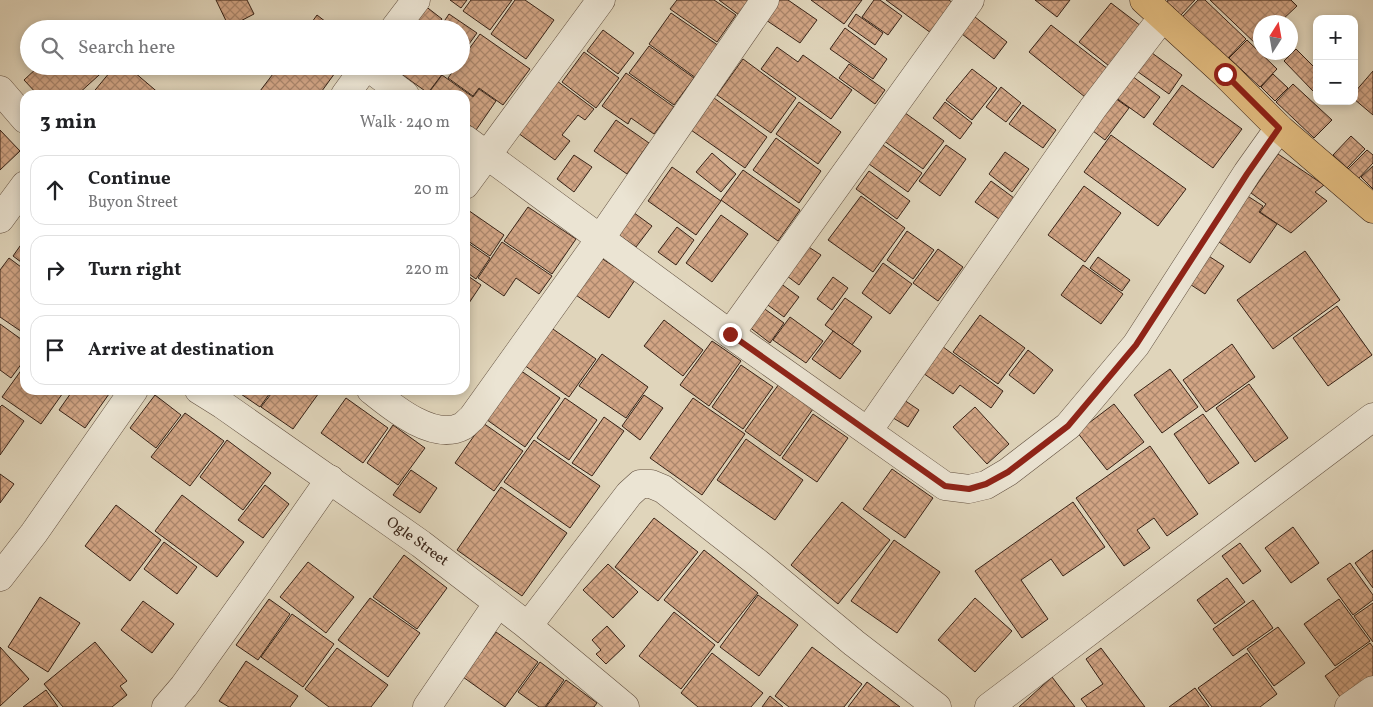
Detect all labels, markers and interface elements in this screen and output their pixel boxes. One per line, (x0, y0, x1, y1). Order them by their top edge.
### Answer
north arrow (1253, 15, 1298, 60)
map controls (1313, 15, 1358, 105)
button: + (1313, 15, 1358, 60)
search box (20, 20, 470, 75)
icon: search (38, 34, 66, 62)
text: Search here (78, 35, 175, 61)
button: − (1313, 60, 1358, 105)
route start (1214, 63, 1237, 86)
text: 3 min (40, 108, 96, 137)
text: Walk · 240 m (360, 112, 450, 134)
text: Continue (88, 166, 171, 192)
icon: ahead (41, 176, 69, 204)
text: 20 m (414, 179, 449, 201)
text: Buyon Street (88, 192, 178, 214)
icon: right (41, 256, 69, 284)
text: Turn right (88, 257, 181, 283)
text: 220 m (405, 259, 449, 281)
route end (719, 323, 742, 346)
icon: arrive (41, 336, 69, 364)
text: Arrive at destination (88, 337, 274, 363)
street label: Ogle Street (381, 512, 453, 572)

